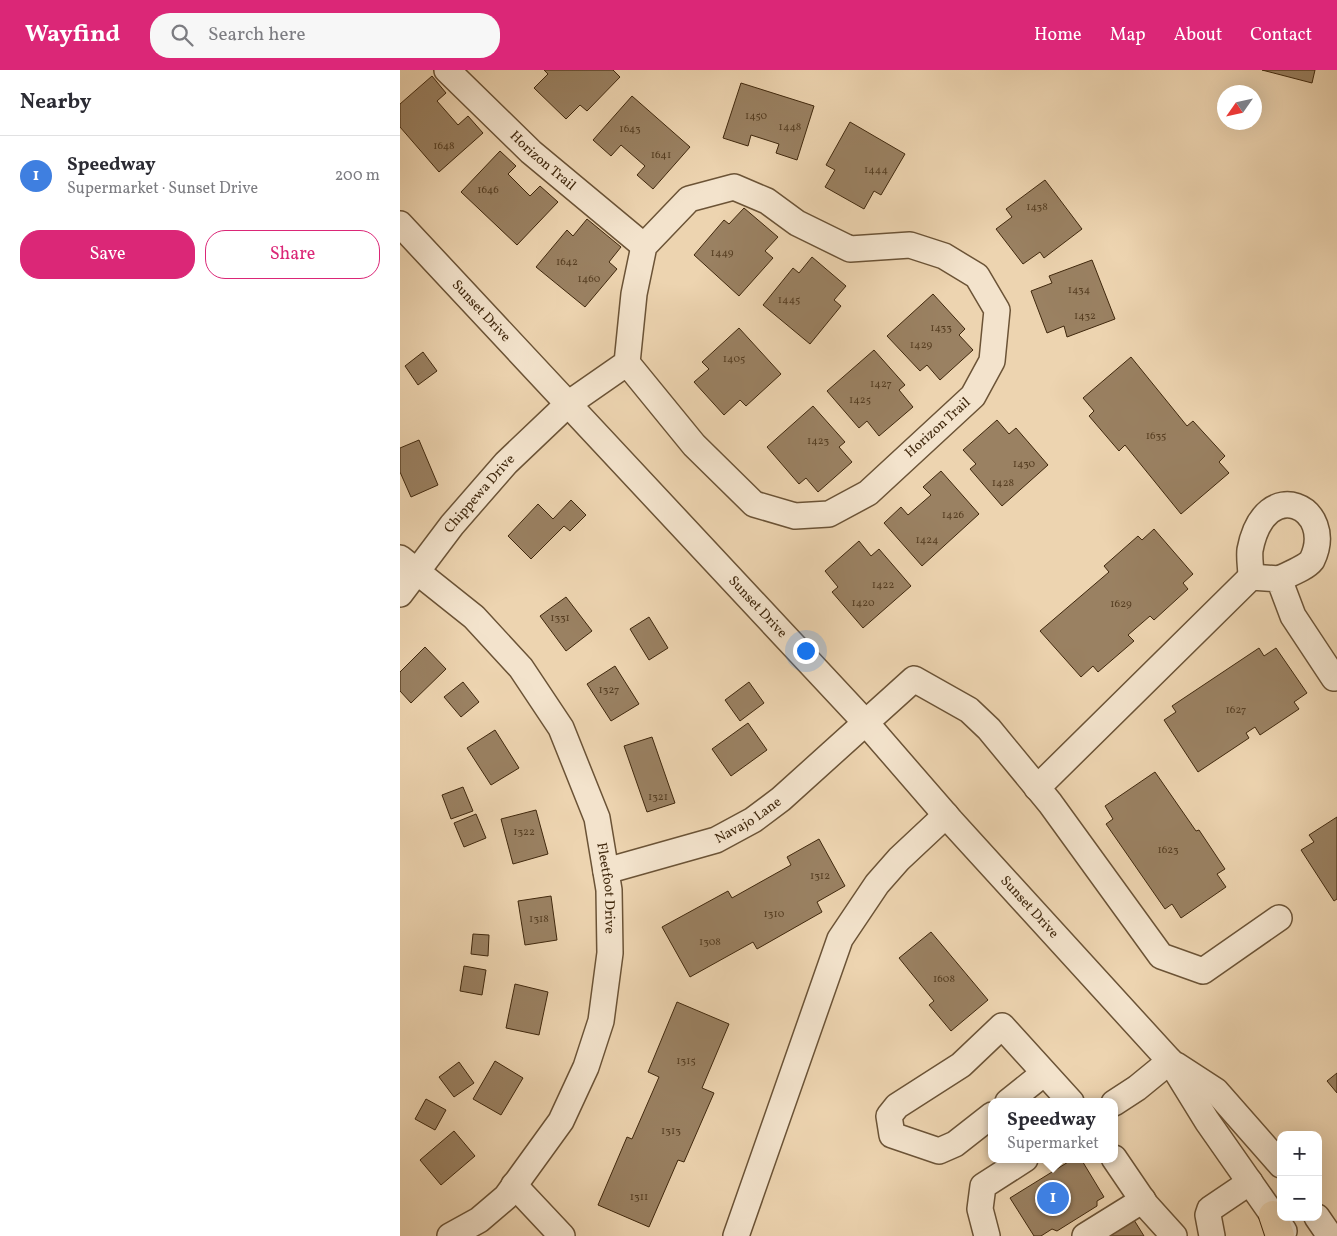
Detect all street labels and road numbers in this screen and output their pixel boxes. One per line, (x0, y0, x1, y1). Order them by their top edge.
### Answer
street label: Horizon Trail (505, 127, 580, 195)
street label: Sunset Drive (447, 276, 515, 346)
street label: Horizon Trail (901, 393, 975, 463)
street label: Chippewa Drive (440, 450, 519, 537)
street label: Sunset Drive (724, 572, 792, 642)
street label: Navajo Lane (711, 792, 786, 848)
street label: Fleetfoot Drive (592, 841, 619, 934)
street label: Sunset Drive (996, 872, 1063, 943)

